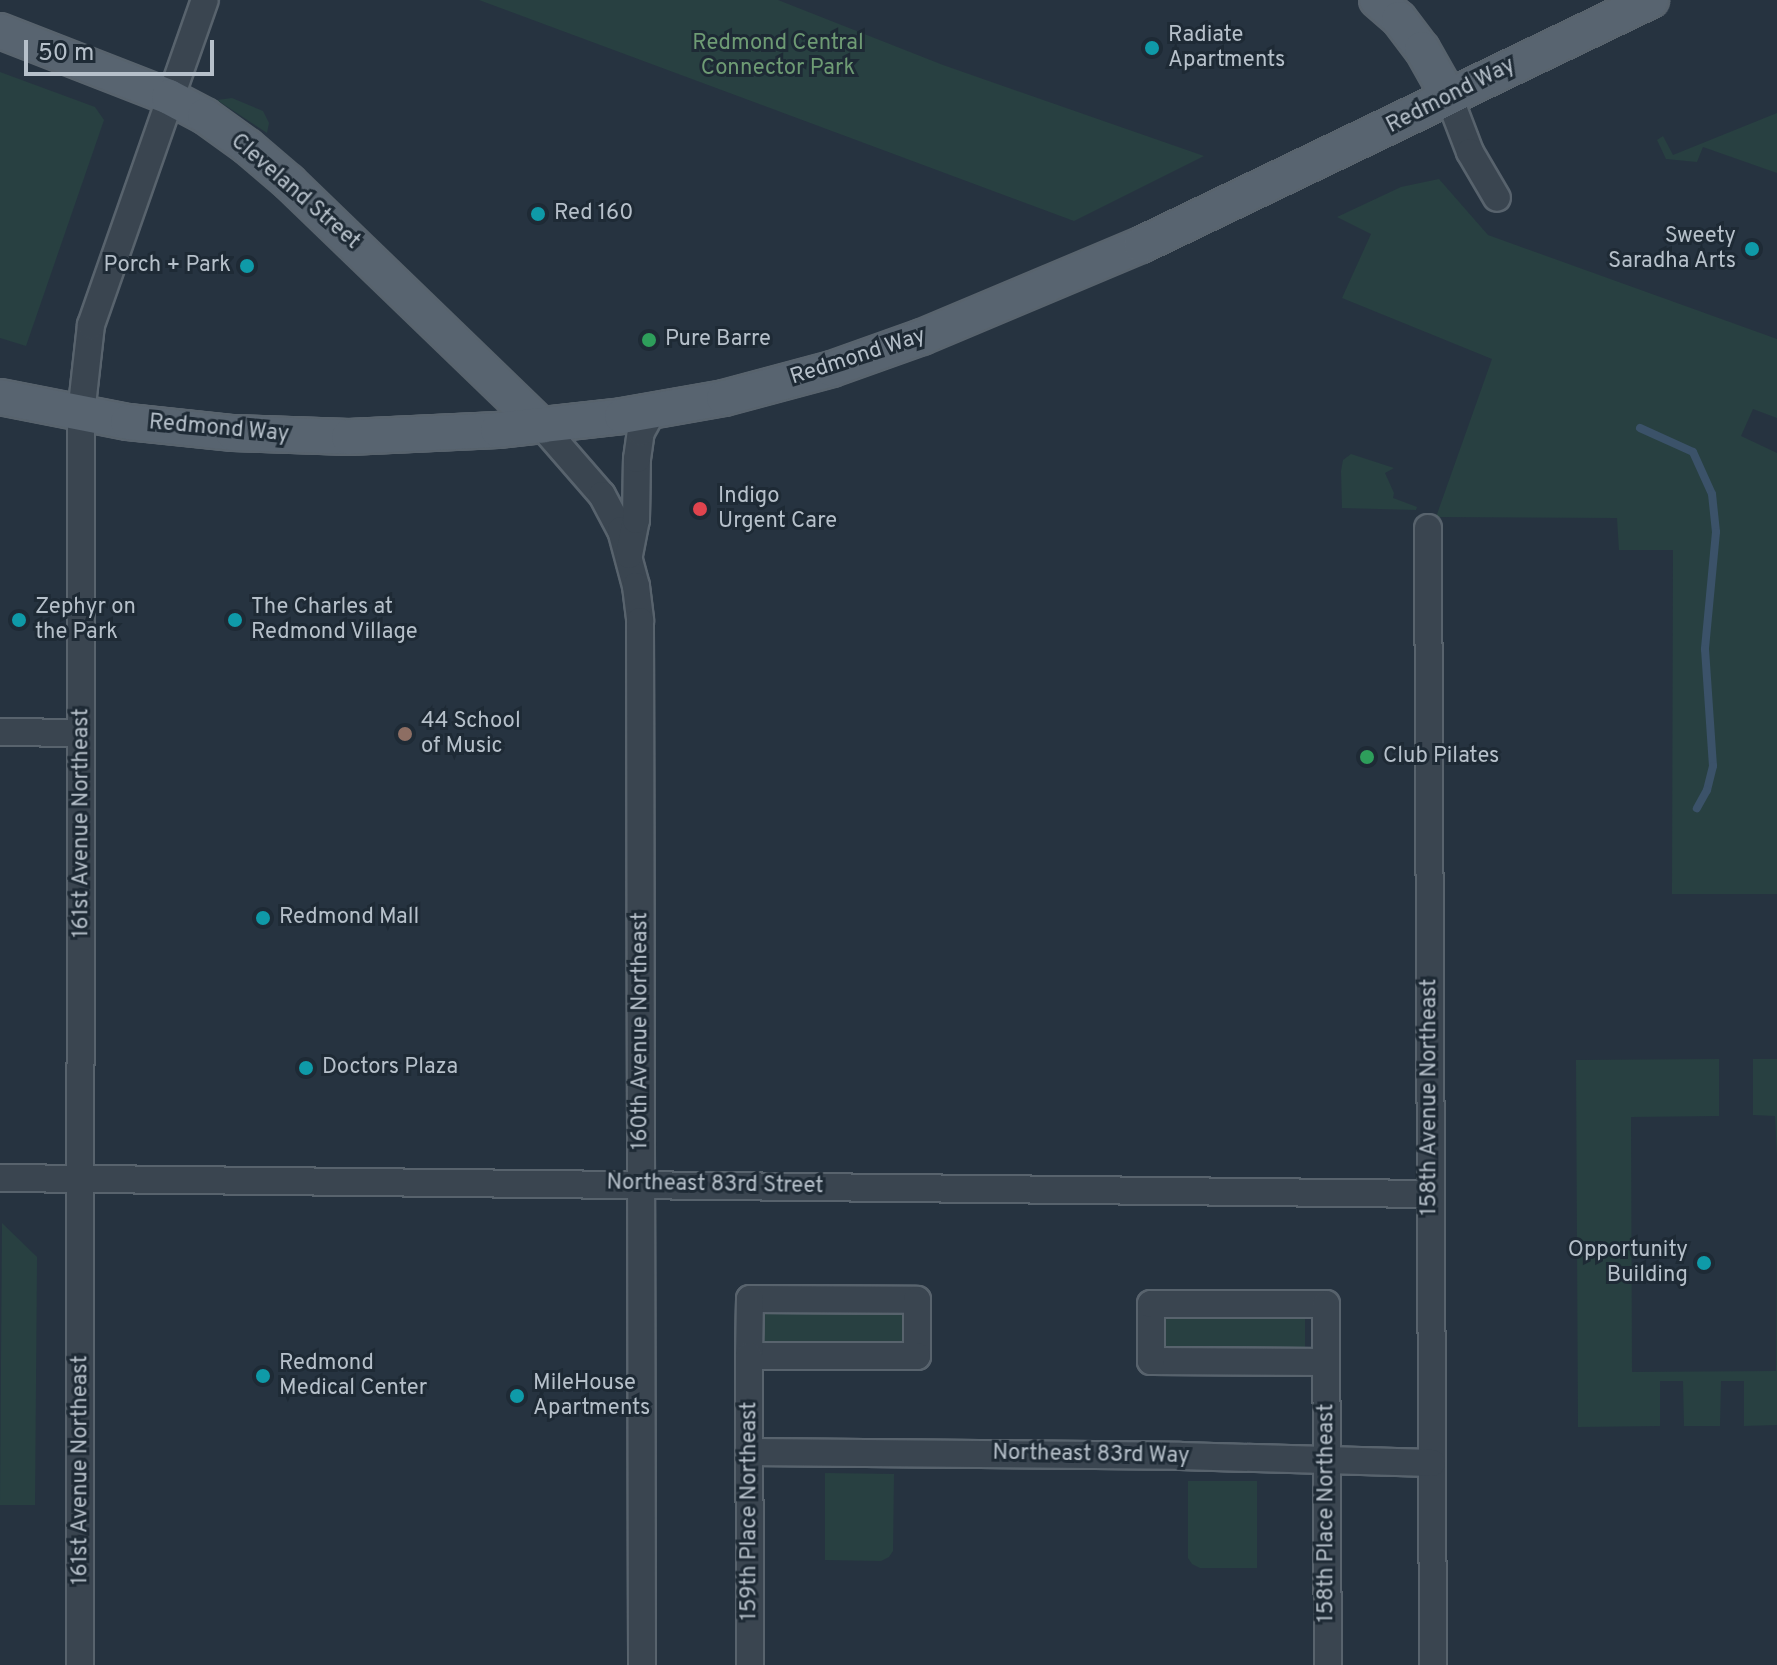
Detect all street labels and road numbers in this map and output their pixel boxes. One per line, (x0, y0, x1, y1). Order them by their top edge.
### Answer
street label: Redmond Way (1382, 52, 1520, 140)
street label: Cleveland Street (225, 129, 365, 255)
street label: Redmond Way (787, 323, 929, 391)
street label: Redmond Way (148, 410, 290, 448)
street label: 161st Avenue Northeast (69, 708, 95, 938)
street label: 160th Avenue Northeast (628, 912, 654, 1150)
street label: 158th Avenue Northeast (1417, 978, 1443, 1216)
street label: Northeast 83rd Street (606, 1170, 824, 1200)
street label: 161st Avenue Northeast (68, 1355, 94, 1585)
street label: 159th Place Northeast (737, 1402, 763, 1620)
street label: 158th Place Northeast (1314, 1403, 1340, 1623)
street label: Northeast 83rd Way (992, 1440, 1190, 1470)

